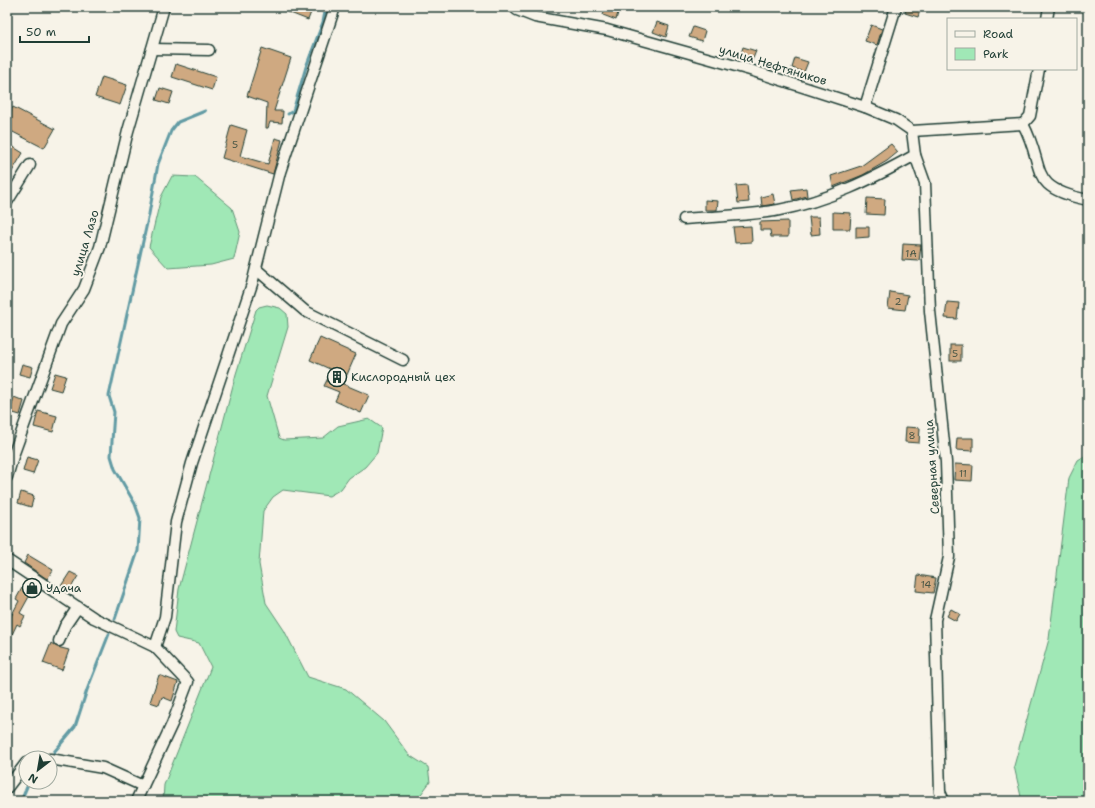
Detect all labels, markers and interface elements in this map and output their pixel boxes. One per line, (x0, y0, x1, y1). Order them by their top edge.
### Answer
scale bar (20, 18, 89, 44)
legend (947, 18, 1077, 70)
text: 50 m (26, 24, 56, 40)
text: Road (983, 26, 1014, 42)
street label: улица Нефтяников (717, 41, 829, 89)
text: Park (983, 46, 1009, 62)
house number: 5 (232, 138, 238, 151)
street label: улица Лазо (67, 208, 103, 278)
house number: 1А (905, 247, 917, 260)
house number: 2 (895, 295, 902, 308)
house number: 5 (952, 347, 958, 360)
building icon: Кислородный цех (326, 366, 348, 388)
place label: Кислородный цех (351, 369, 455, 385)
street label: Северная улица (921, 419, 943, 515)
house number: 8 (909, 429, 916, 442)
house number: 11 (959, 467, 967, 480)
shop icon: Удача (21, 577, 43, 599)
house number: 14 (921, 578, 931, 591)
place label: Удача (46, 580, 82, 596)
north arrow (18, 750, 58, 790)
text: N (25, 769, 41, 787)

